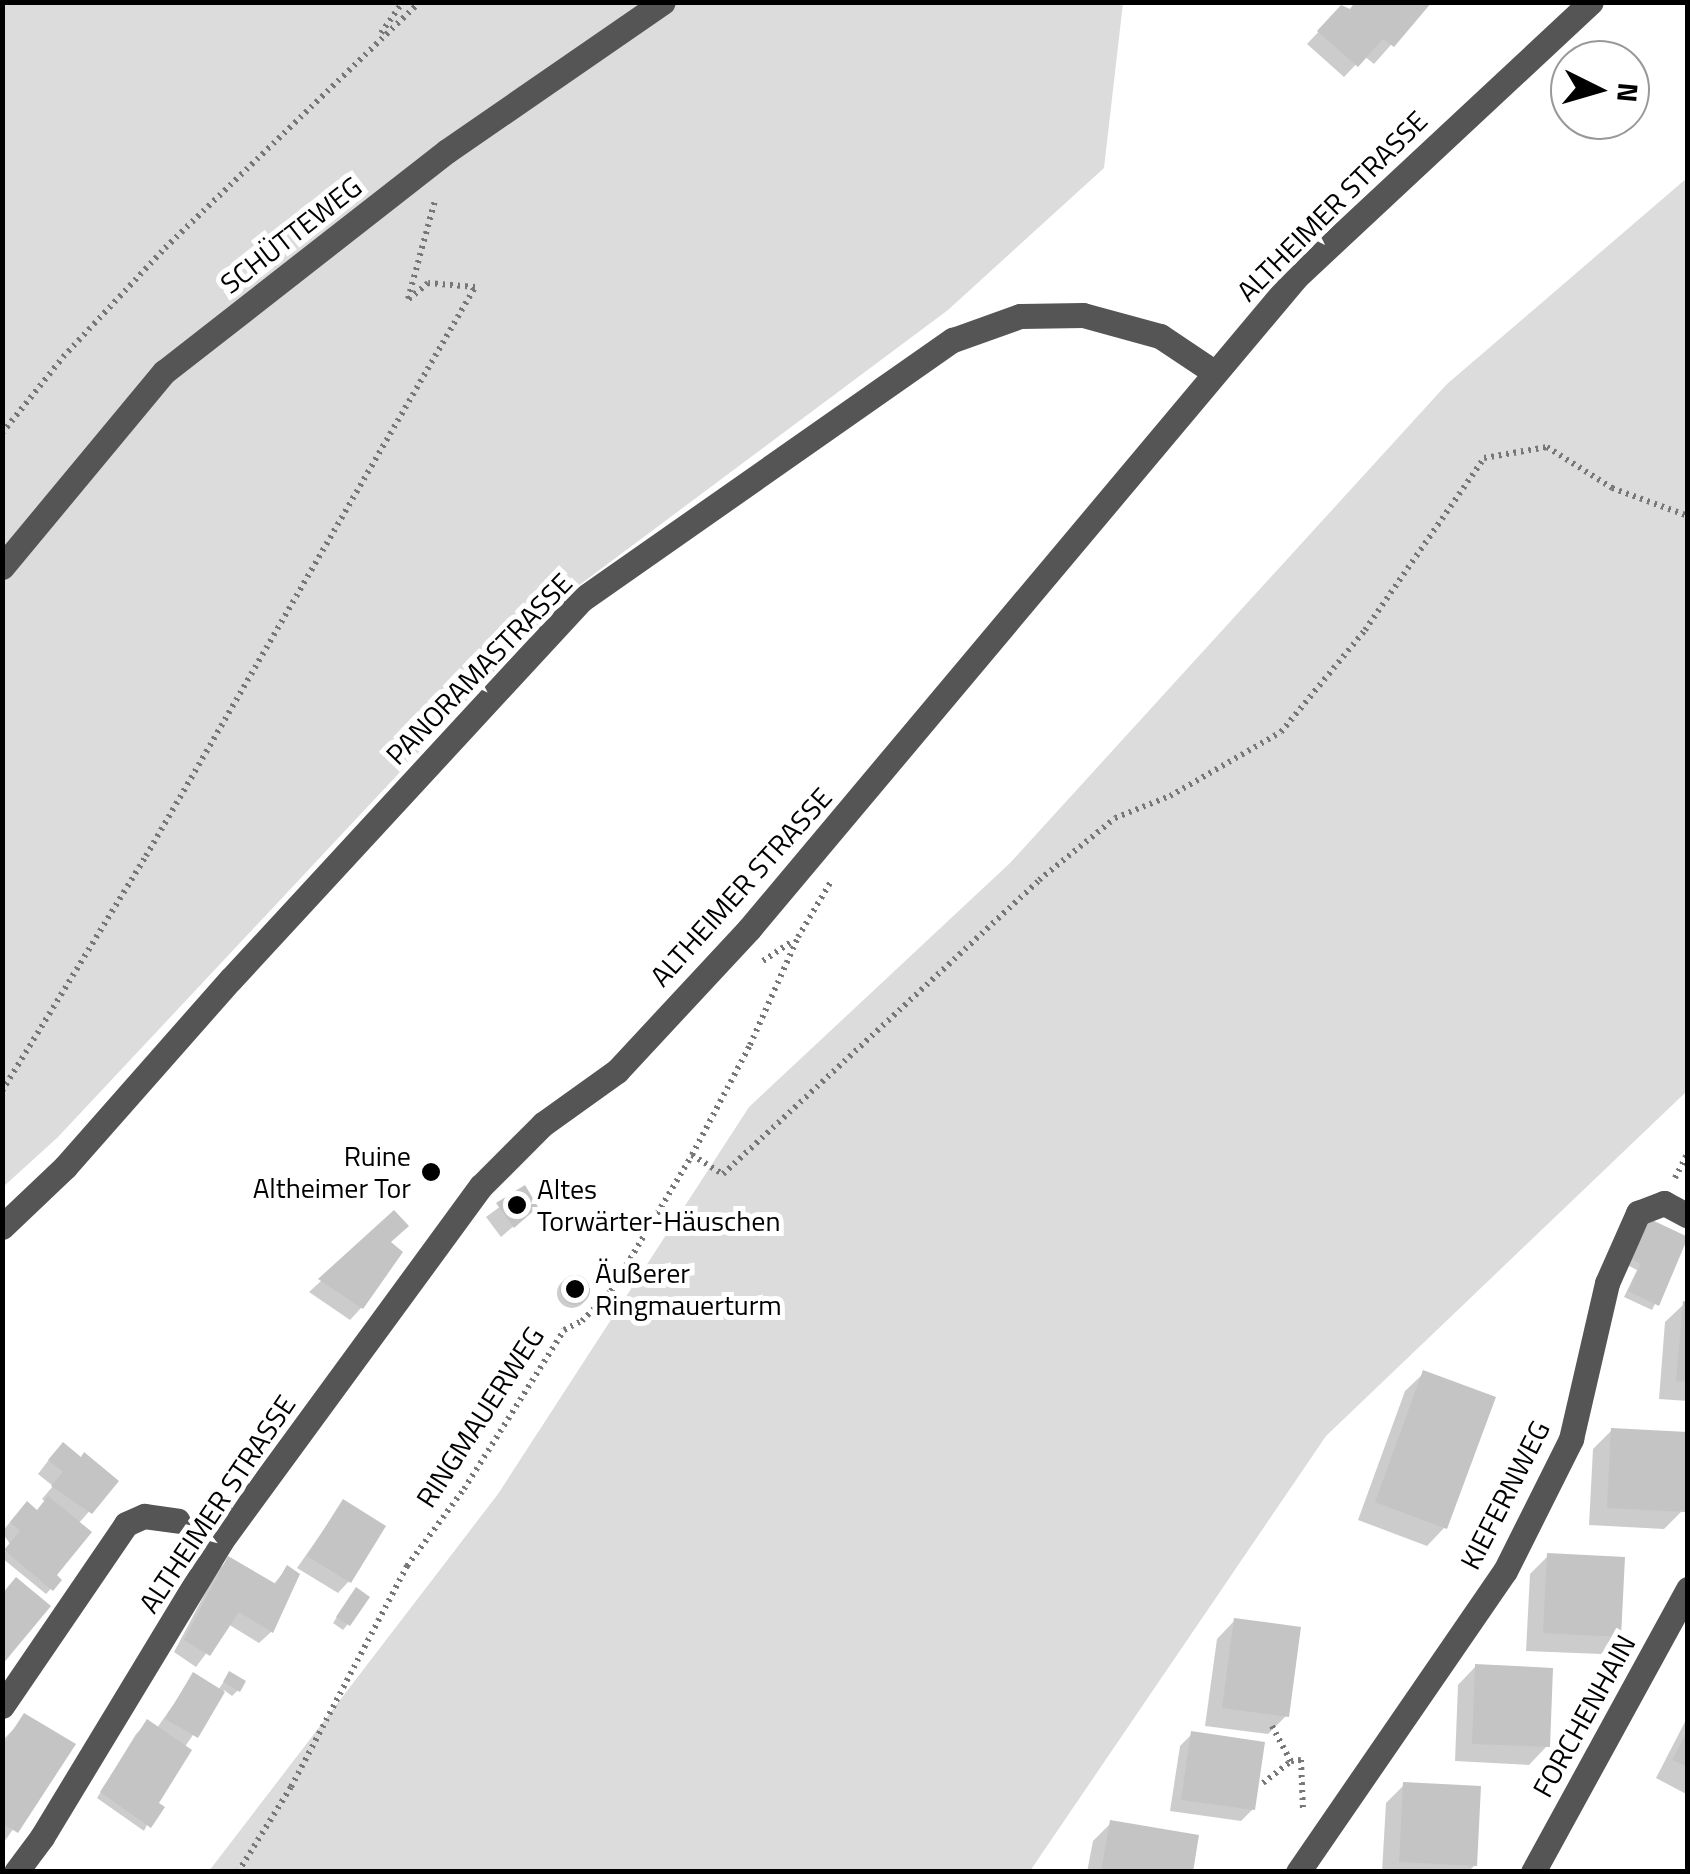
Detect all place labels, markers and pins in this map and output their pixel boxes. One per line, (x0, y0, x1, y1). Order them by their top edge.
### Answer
place label: Ruine Altheimer Tor (253, 1139, 411, 1205)
marker: Ruine Altheimer Tor (420, 1161, 442, 1183)
place label: Altes Torwärter-Häuschen (537, 1172, 780, 1238)
marker: Altes Torwärter-Häuschen (506, 1194, 528, 1216)
place label: Äußerer Ringmauerturm (595, 1256, 782, 1322)
marker: Äußerer Ringmauerturm (564, 1278, 586, 1300)

